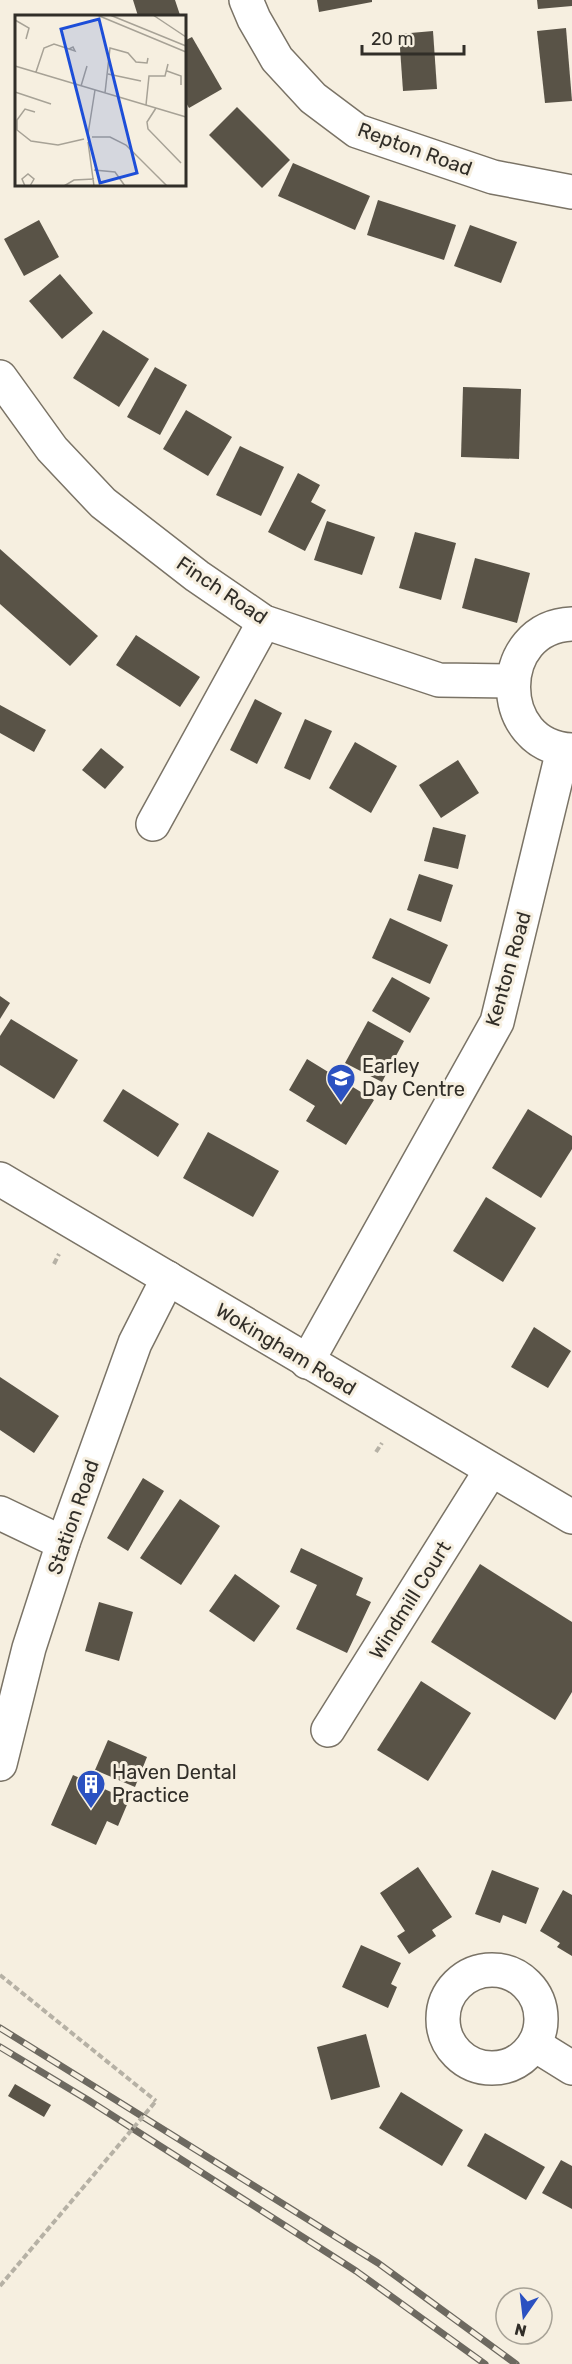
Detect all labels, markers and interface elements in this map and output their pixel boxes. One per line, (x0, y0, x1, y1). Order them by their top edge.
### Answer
inset map (15, 15, 186, 186)
scale bar (362, 18, 464, 56)
text: 20 m (371, 28, 413, 50)
street label: Repton Road (355, 117, 475, 181)
street label: Finch Road (172, 551, 272, 629)
street label: Kenton Road (480, 909, 536, 1029)
place label: Earley Day Centre (362, 1054, 465, 1101)
school or university icon: Earley Day Centre (325, 1062, 357, 1104)
street label: Wokingham Road (211, 1298, 361, 1400)
street label: Station Road (42, 1456, 104, 1578)
street label: Windmill Court (364, 1537, 456, 1663)
place label: Haven Dental Practice (112, 1760, 237, 1807)
building icon: Haven Dental Practice (75, 1768, 107, 1810)
north arrow (494, 2286, 554, 2346)
text: N (513, 2319, 528, 2341)

